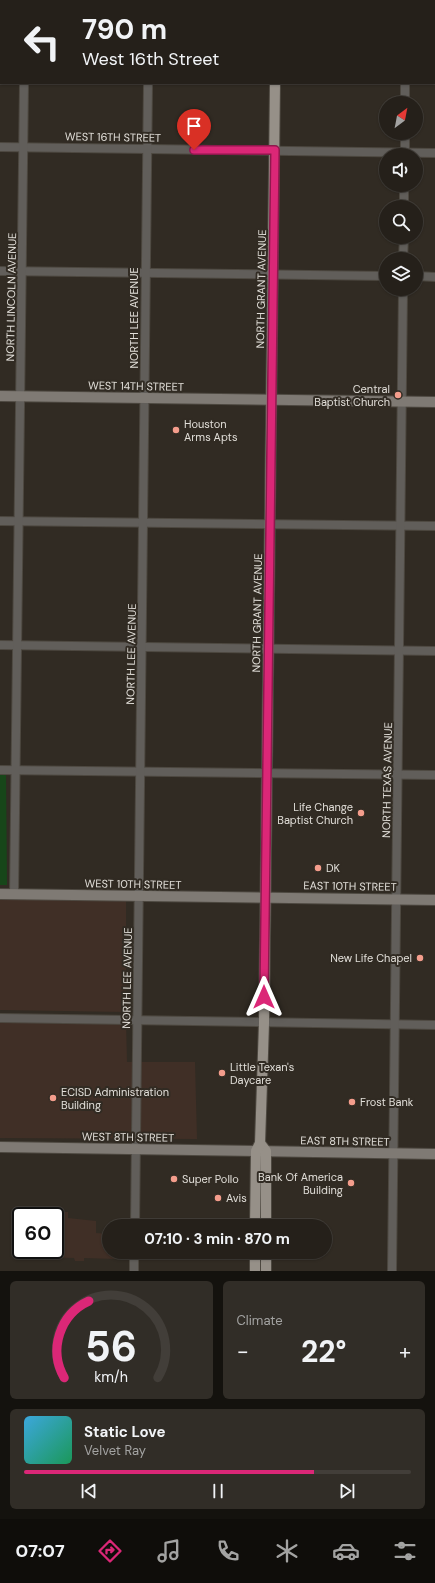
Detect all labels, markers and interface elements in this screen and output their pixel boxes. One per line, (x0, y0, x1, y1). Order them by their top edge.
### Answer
text: 790 m (82, 11, 167, 48)
icon: left (16, 16, 68, 68)
text: West 16th Street (82, 47, 219, 71)
north arrow (379, 96, 423, 140)
map controls (379, 96, 423, 296)
pin (177, 109, 211, 150)
icon: arrive (183, 115, 205, 137)
street label: WEST 16TH STREET (65, 129, 161, 145)
button: sound (379, 148, 423, 192)
button: search (379, 200, 423, 244)
street label: NORTH GRANT AVENUE (253, 229, 269, 349)
street label: NORTH LINCOLN AVENUE (3, 233, 19, 361)
button: layers (379, 252, 423, 296)
street label: NORTH LEE AVENUE (127, 267, 141, 369)
street label: WEST 14TH STREET (88, 378, 184, 394)
place label: Central Baptist Church (314, 382, 390, 409)
marker: Central Baptist Church (393, 390, 403, 400)
place label: Houston Arms Apts (184, 417, 237, 444)
marker: Houston Arms Apts (171, 425, 181, 435)
street label: NORTH GRANT AVENUE (249, 553, 265, 673)
street label: NORTH LEE AVENUE (123, 603, 139, 705)
street label: NORTH TEXAS AVENUE (379, 722, 395, 838)
place label: Life Change Baptist Church (277, 800, 353, 827)
marker: Life Change Baptist Church (356, 808, 366, 818)
place label: DK (326, 861, 341, 875)
marker: DK (313, 863, 323, 873)
street label: WEST 10TH STREET (84, 876, 182, 892)
street label: EAST 10TH STREET (303, 878, 397, 894)
street label: NORTH LEE AVENUE (119, 927, 135, 1029)
place label: New Life Chapel (330, 951, 412, 965)
marker: New Life Chapel (415, 953, 425, 963)
position arrow (243, 976, 285, 1018)
place label: Little Texan's Daycare (230, 1060, 294, 1087)
marker: Little Texan's Daycare (217, 1068, 227, 1078)
place label: ECISD Administration Building (61, 1085, 169, 1112)
marker: ECISD Administration Building (48, 1093, 58, 1103)
place label: Frost Bank (360, 1095, 414, 1109)
marker: Frost Bank (347, 1097, 357, 1107)
street label: WEST 8TH STREET (82, 1129, 174, 1145)
street label: EAST 8TH STREET (300, 1133, 390, 1149)
place label: Bank Of America Building (258, 1170, 343, 1197)
place label: Super Pollo (182, 1172, 239, 1186)
marker: Super Pollo (169, 1174, 179, 1184)
marker: Bank Of America Building (346, 1178, 356, 1188)
place label: Avis (226, 1191, 247, 1205)
marker: Avis (213, 1193, 223, 1203)
speed limit sign: 60 (12, 1207, 64, 1259)
text: 07:10 · 3 min · 870 m (144, 1229, 290, 1249)
text: Climate (237, 1312, 283, 1329)
text: 56 (85, 1320, 137, 1374)
text: 22° (301, 1332, 347, 1371)
text: − (237, 1337, 249, 1366)
text: + (399, 1337, 411, 1366)
text: km/h (94, 1368, 128, 1386)
text: Static Love (84, 1422, 165, 1442)
text: Velvet Ray (84, 1442, 146, 1459)
icon: previous (78, 1480, 100, 1502)
icon: pause (207, 1480, 229, 1502)
icon: next (336, 1480, 358, 1502)
icon: directions (96, 1537, 124, 1565)
icon: music (155, 1537, 183, 1565)
icon: phone (214, 1537, 242, 1565)
icon: climate (273, 1537, 301, 1565)
icon: car (332, 1537, 360, 1565)
icon: filters (391, 1537, 419, 1565)
text: 07:07 (16, 1539, 65, 1563)

